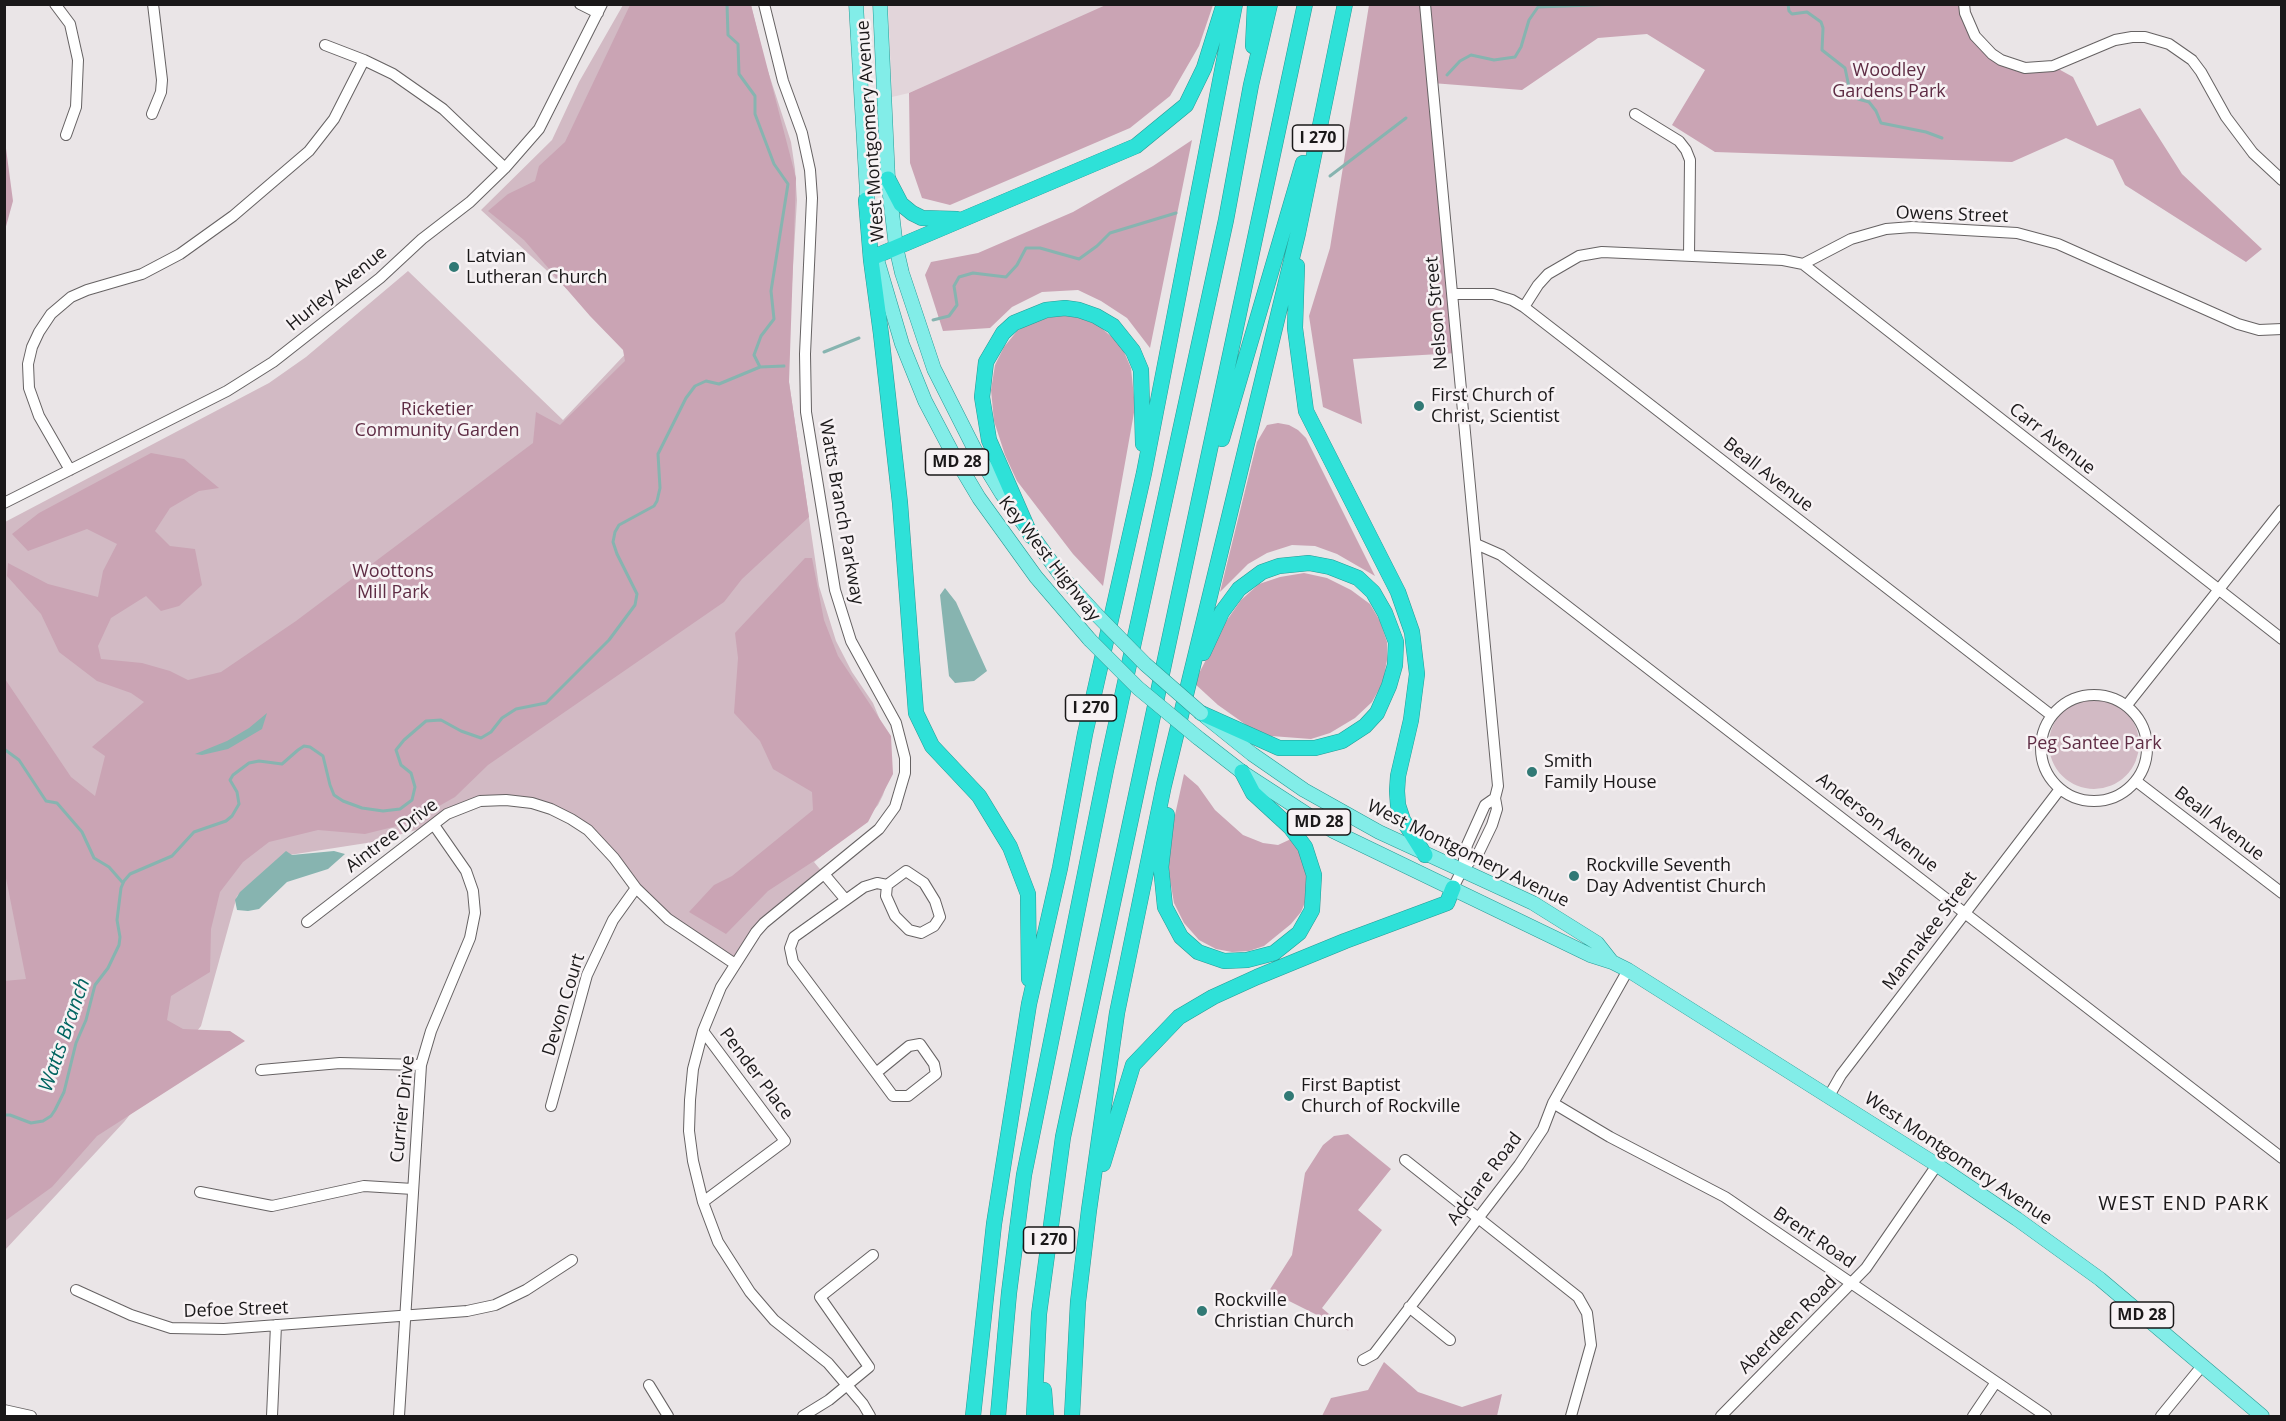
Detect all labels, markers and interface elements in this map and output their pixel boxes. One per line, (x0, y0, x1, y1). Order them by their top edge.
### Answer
street label: West Montgomery Avenue (852, 20, 890, 242)
park label: Woodley Gardens Park (1832, 60, 1946, 103)
road number: I 270 (1292, 125, 1344, 151)
street label: Owens Street (1895, 202, 2009, 228)
street label: Hurley Avenue (283, 242, 391, 336)
place label: Latvian Lutheran Church (466, 246, 608, 288)
street label: Nelson Street (1421, 255, 1453, 371)
marker: Latvian Lutheran Church (447, 260, 461, 274)
place label: First Church of Christ, Scientist (1431, 385, 1560, 428)
park label: Ricketier Community Garden (355, 399, 519, 442)
marker: First Church of Christ, Scientist (1412, 399, 1426, 413)
street label: Carr Avenue (2005, 399, 2099, 479)
street label: Watts Branch Parkway (814, 418, 868, 606)
street label: Beall Avenue (1719, 433, 1817, 517)
road number: MD 28 (926, 449, 988, 475)
street label: Key West Highway (993, 492, 1105, 626)
park label: Woottons Mill Park (352, 561, 434, 604)
road number: I 270 (1066, 695, 1116, 721)
park label: Peg Santee Park (2026, 733, 2162, 755)
place label: Smith Family House (1544, 751, 1657, 794)
marker: Smith Family House (1525, 765, 1539, 779)
street label: Anderson Avenue (1812, 769, 1942, 877)
street label: Beall Avenue (2170, 782, 2268, 866)
street label: Aintree Drive (342, 794, 442, 878)
street label: West Montgomery Avenue (1364, 796, 1572, 912)
road number: MD 28 (1288, 809, 1350, 835)
place label: Rockville Seventh Day Adventist Church (1586, 855, 1766, 898)
street label: Mannakee Street (1878, 867, 1982, 995)
marker: Rockville Seventh Day Adventist Church (1567, 869, 1581, 883)
street label: Devon Court (538, 951, 590, 1059)
water label: Watts Branch (34, 975, 96, 1095)
street label: Pender Place (715, 1024, 797, 1124)
street label: Currier Drive (387, 1054, 419, 1164)
place label: First Baptist Church of Rockville (1301, 1075, 1460, 1118)
street label: West Montgomery Avenue (1860, 1088, 2056, 1230)
marker: First Baptist Church of Rockville (1282, 1089, 1296, 1103)
street label: Adclare Road (1443, 1128, 1527, 1230)
district label: WEST END PARK (2098, 1192, 2270, 1216)
street label: Brent Road (1769, 1203, 1859, 1273)
road number: I 270 (1024, 1227, 1074, 1253)
street label: Aberdeen Road (1734, 1271, 1842, 1379)
place label: Rockville Christian Church (1214, 1290, 1354, 1332)
street label: Defoe Street (183, 1297, 289, 1323)
road number: MD 28 (2110, 1302, 2174, 1328)
marker: Rockville Christian Church (1195, 1304, 1209, 1318)

